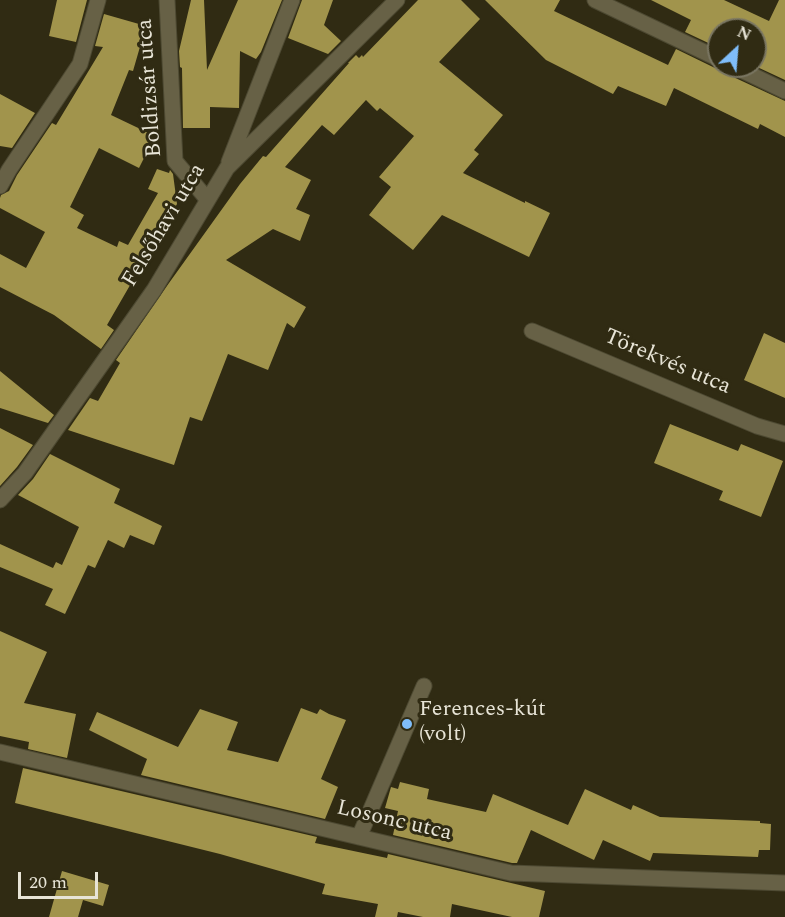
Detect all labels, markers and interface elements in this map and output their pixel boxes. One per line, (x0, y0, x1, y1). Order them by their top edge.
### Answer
street label: Boldizsár utca (133, 18, 169, 158)
north arrow (707, 18, 767, 78)
text: N (733, 20, 755, 47)
street label: Felsőhavi utca (118, 160, 212, 292)
street label: Törekvés utca (600, 324, 734, 402)
place label: Ferences-kút (volt) (419, 698, 546, 750)
marker: Ferences-kút (volt) (400, 717, 414, 731)
street label: Losonc utca (334, 796, 454, 848)
scale bar (21, 860, 100, 898)
text: 20 m (29, 869, 67, 896)

